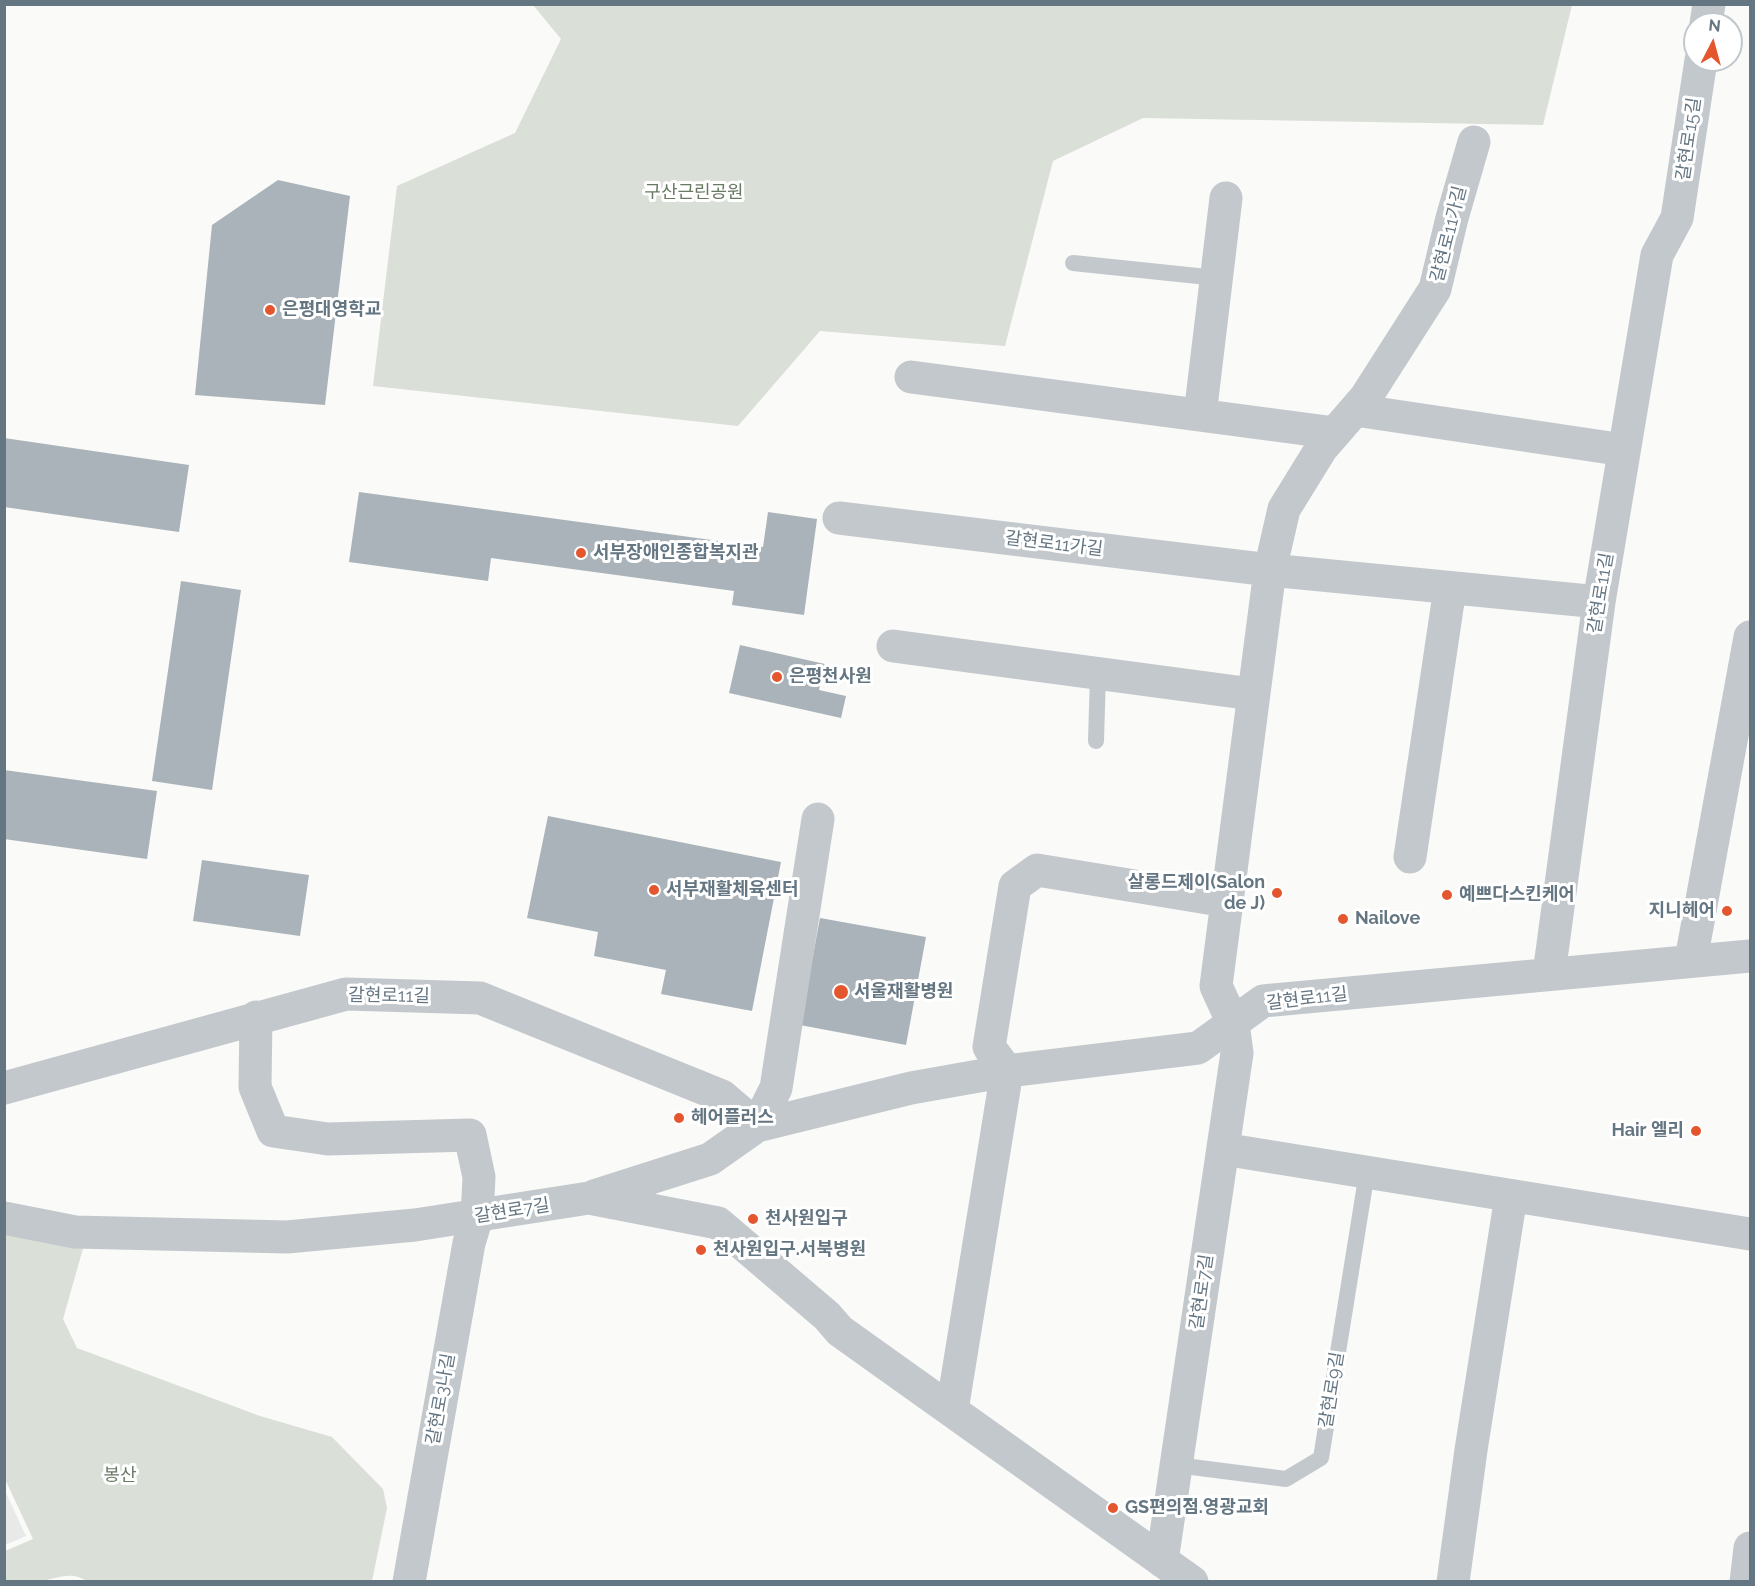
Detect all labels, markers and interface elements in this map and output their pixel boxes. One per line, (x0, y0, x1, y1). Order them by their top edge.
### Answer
north arrow (1683, 12, 1743, 72)
text: N (1708, 16, 1722, 36)
street label: 갈현로15길 (1672, 96, 1706, 182)
park label: 구산근린공원 (644, 182, 744, 204)
street label: 갈현로11가길 (1427, 184, 1471, 284)
place label: 은평대영학교 (282, 299, 381, 321)
marker: 은평대영학교 (263, 303, 277, 317)
street label: 갈현로11가길 (1004, 527, 1104, 561)
place label: 서부장애인종합복지관 (593, 542, 759, 564)
marker: 서부장애인종합복지관 (574, 546, 588, 560)
street label: 갈현로11길 (1584, 551, 1618, 635)
place label: 은평천사원 (789, 666, 872, 688)
marker: 은평천사원 (770, 670, 784, 684)
place label: 살롱드제이(Salon de J) (1128, 872, 1265, 914)
place label: 서부재활체육센터 (666, 879, 798, 901)
marker: 서부재활체육센터 (647, 883, 661, 897)
place label: 예쁘다스킨케어 (1459, 884, 1575, 906)
marker: 살롱드제이(Salon de J) (1270, 886, 1284, 900)
marker: 예쁘다스킨케어 (1440, 888, 1454, 902)
place label: 지니헤어 (1649, 900, 1715, 922)
marker: 지니헤어 (1720, 904, 1734, 918)
place label: Nailove (1355, 908, 1420, 930)
marker: Nailove (1336, 912, 1350, 926)
place label: 서울재활병원 (854, 981, 953, 1003)
marker: 서울재활병원 (832, 983, 850, 1001)
street label: 갈현로11길 (1265, 983, 1349, 1015)
street label: 갈현로11길 (348, 984, 430, 1008)
place label: 헤어플러스 (691, 1107, 774, 1129)
marker: 헤어플러스 (672, 1111, 686, 1125)
place label: Hair 엘리 (1611, 1120, 1684, 1142)
marker: Hair 엘리 (1689, 1124, 1703, 1138)
street label: 갈현로7길 (473, 1194, 551, 1228)
place label: 천사원입구 (765, 1208, 848, 1230)
marker: 천사원입구 (746, 1212, 760, 1226)
place label: 천사원입구.서북병원 (713, 1239, 866, 1261)
marker: 천사원입구.서북병원 (694, 1243, 708, 1257)
street label: 갈현로7길 (1186, 1253, 1218, 1331)
street label: 갈현로9길 (1315, 1350, 1349, 1430)
street label: 갈현로3나길 (422, 1352, 460, 1446)
park label: 봉산 (103, 1465, 137, 1487)
place label: GS편의점.영광교회 (1125, 1497, 1269, 1519)
marker: GS편의점.영광교회 (1106, 1501, 1120, 1515)

